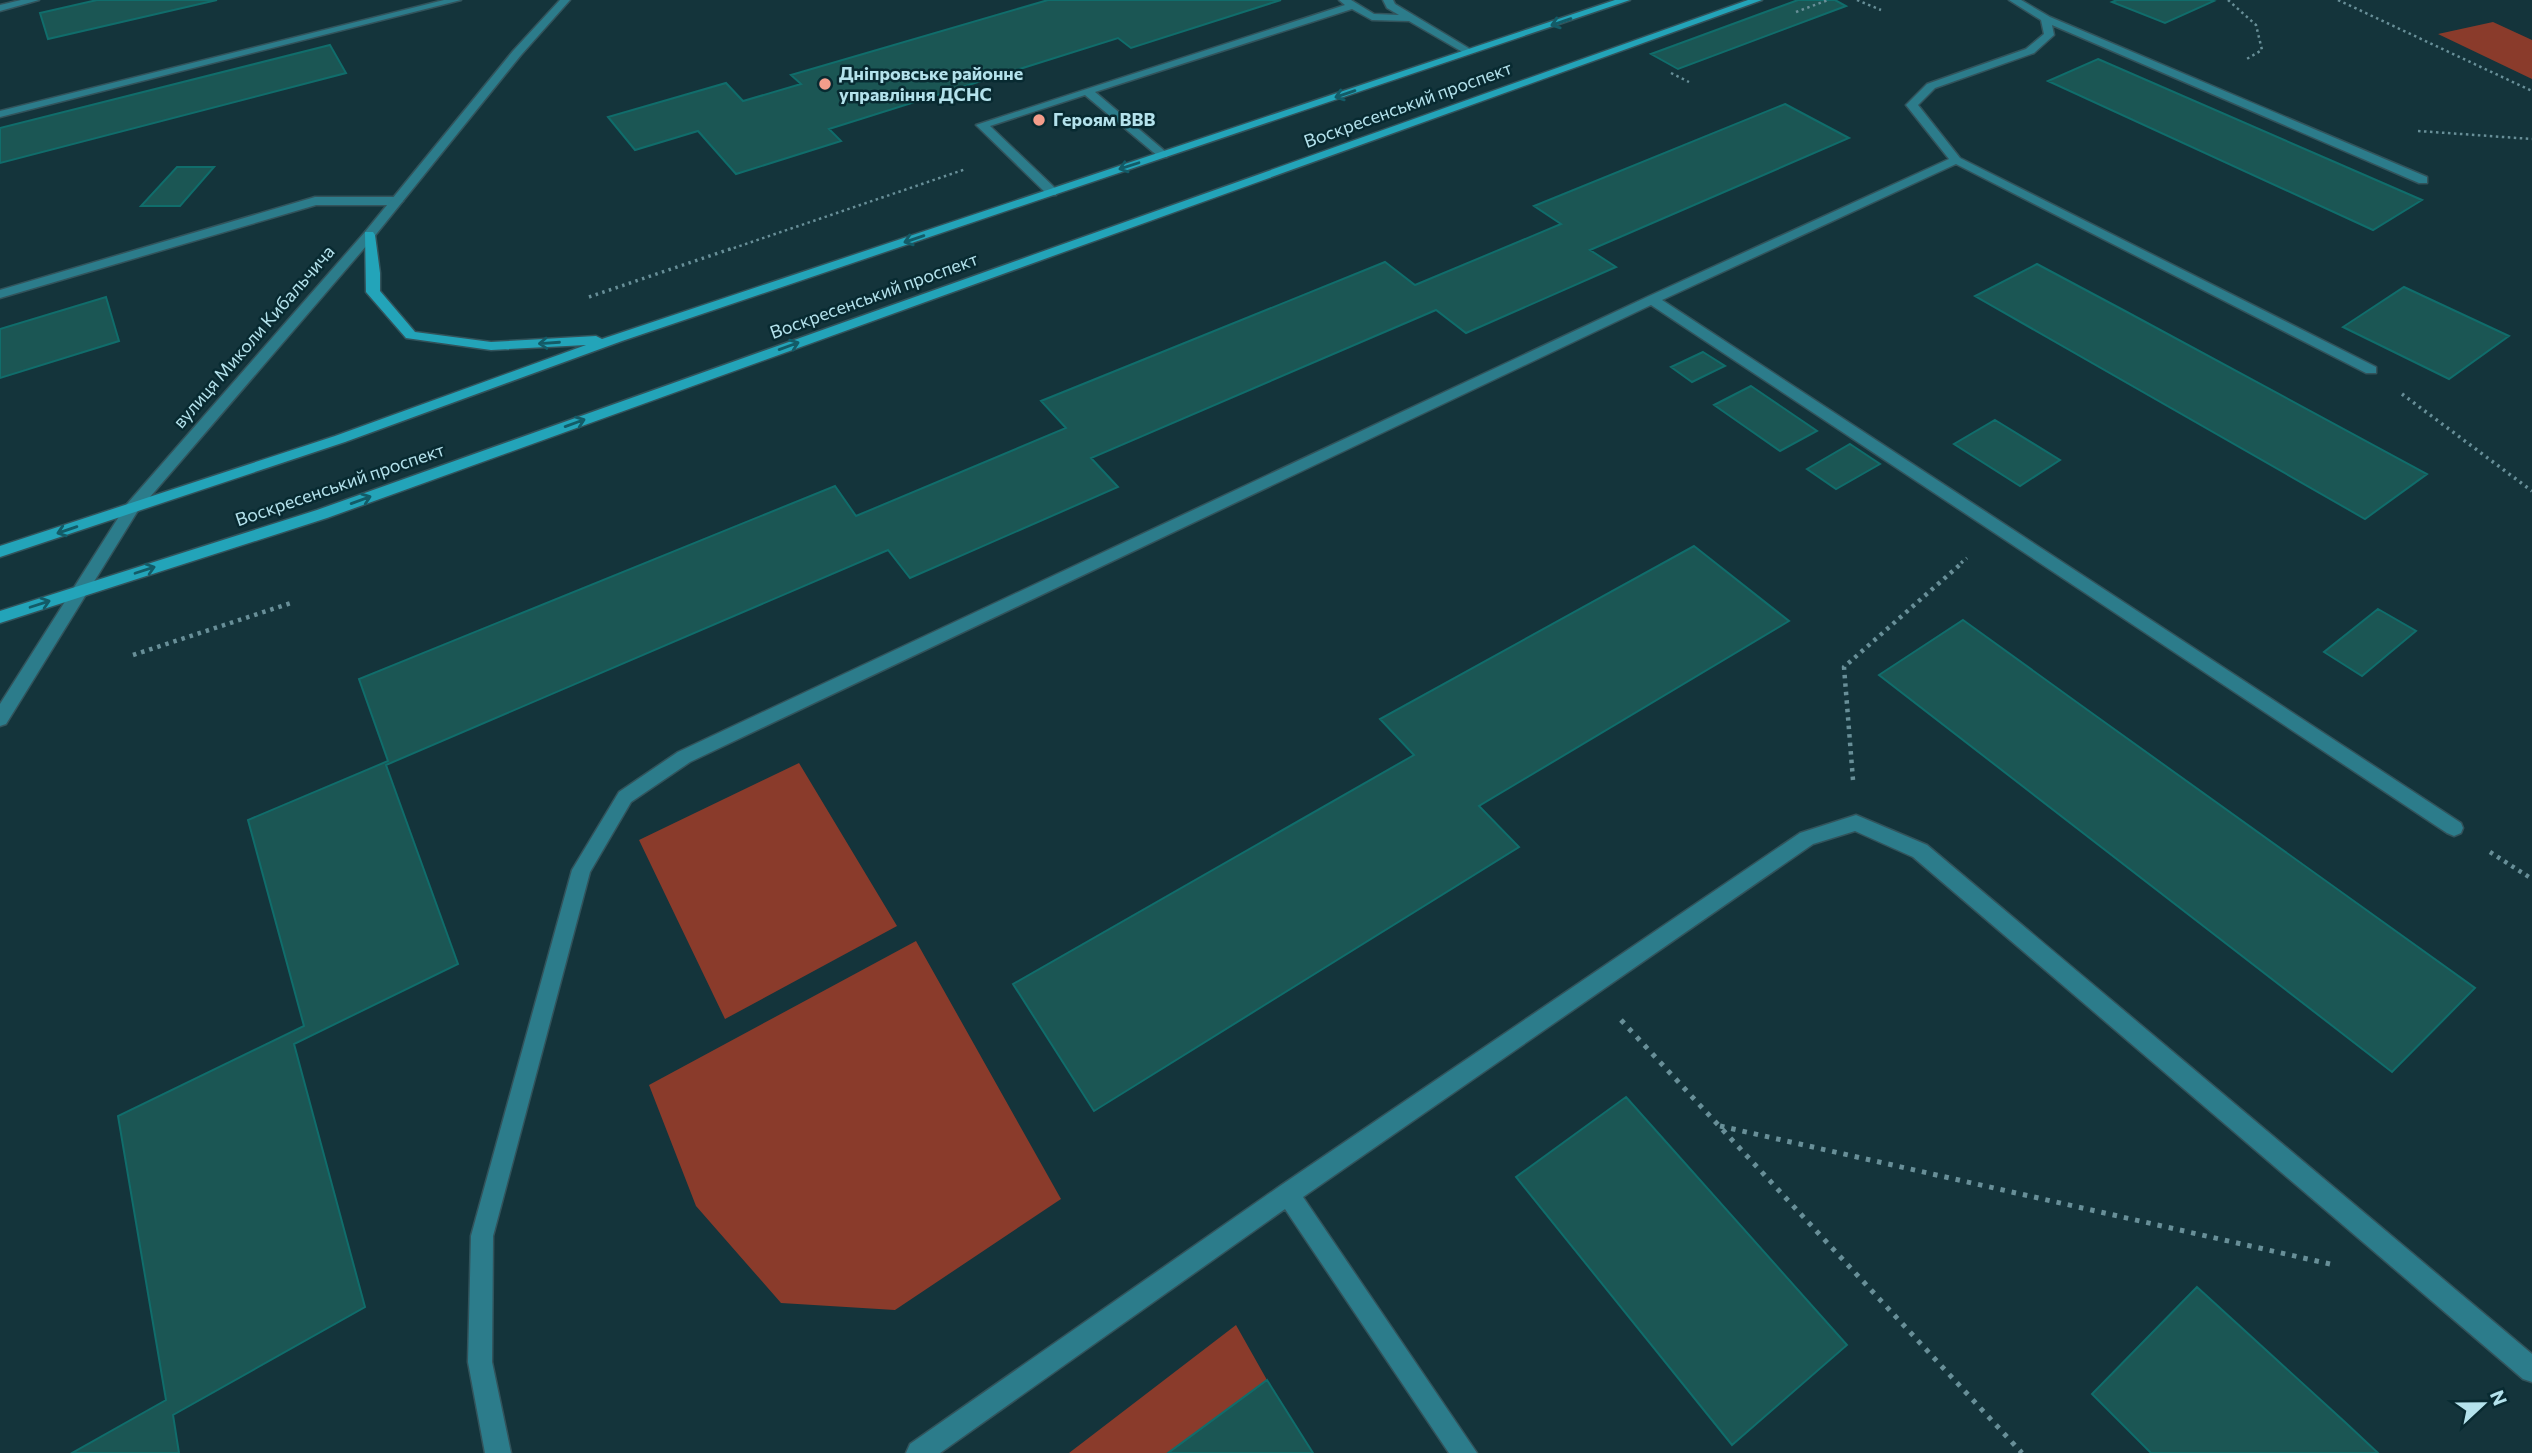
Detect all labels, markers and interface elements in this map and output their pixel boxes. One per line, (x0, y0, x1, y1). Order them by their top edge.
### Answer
one-way arrow (1550, 17, 1572, 29)
street label: Воскресенський проспект (1301, 56, 1515, 152)
place label: Дніпровське районне управління ДСНС (839, 62, 1023, 105)
marker: Дніпровське районне управління ДСНС (817, 76, 833, 92)
one-way arrow (1334, 88, 1356, 101)
place label: Героям ВВВ (1053, 108, 1155, 130)
marker: Героям ВВВ (1031, 112, 1047, 128)
one-way arrow (1119, 161, 1141, 174)
one-way arrow (903, 234, 925, 246)
street label: вулиця Миколи Кибальчича (168, 240, 339, 432)
street label: Воскресенський проспект (767, 247, 981, 343)
one-way arrow (538, 336, 561, 349)
one-way arrow (778, 339, 800, 352)
one-way arrow (564, 416, 586, 428)
street label: Воскресенський проспект (232, 438, 448, 530)
one-way arrow (350, 493, 372, 505)
one-way arrow (57, 524, 79, 537)
one-way arrow (133, 563, 155, 576)
one-way arrow (28, 597, 50, 609)
north arrow (2448, 1369, 2518, 1439)
text: N (2486, 1387, 2513, 1408)

